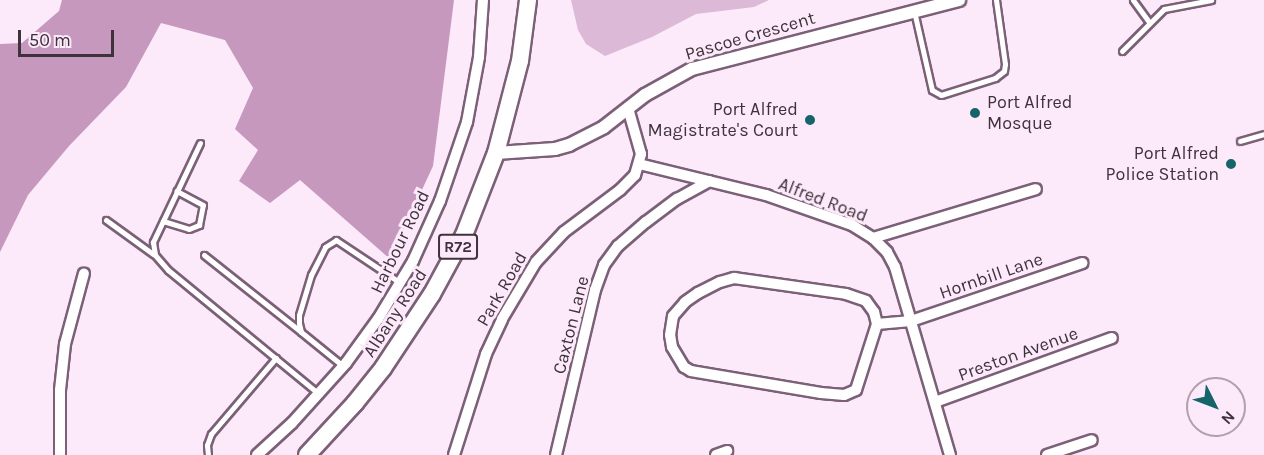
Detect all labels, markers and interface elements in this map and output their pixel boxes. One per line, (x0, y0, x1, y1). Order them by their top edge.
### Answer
street label: Pascoe Crescent (682, 7, 818, 65)
scale bar (21, 18, 117, 56)
text: 50 m (29, 29, 71, 51)
place label: Port Alfred Mosque (987, 92, 1072, 134)
place label: Port Alfred Magistrate's Court (647, 99, 798, 142)
marker: Port Alfred Mosque (968, 106, 982, 120)
marker: Port Alfred Magistrate's Court (803, 113, 817, 127)
place label: Port Alfred Police Station (1106, 143, 1219, 186)
marker: Port Alfred Police Station (1224, 157, 1238, 171)
street label: Alfred Road (775, 173, 871, 227)
street label: Harbour Road (366, 187, 434, 297)
road number: R72 (437, 234, 479, 260)
street label: Park Road (472, 248, 532, 330)
street label: Hornbill Lane (936, 248, 1046, 304)
street label: Albany Road (358, 265, 432, 361)
street label: Caxton Lane (548, 274, 594, 376)
street label: Preston Avenue (955, 322, 1081, 386)
north arrow (1186, 377, 1246, 437)
text: N (1217, 407, 1239, 429)

